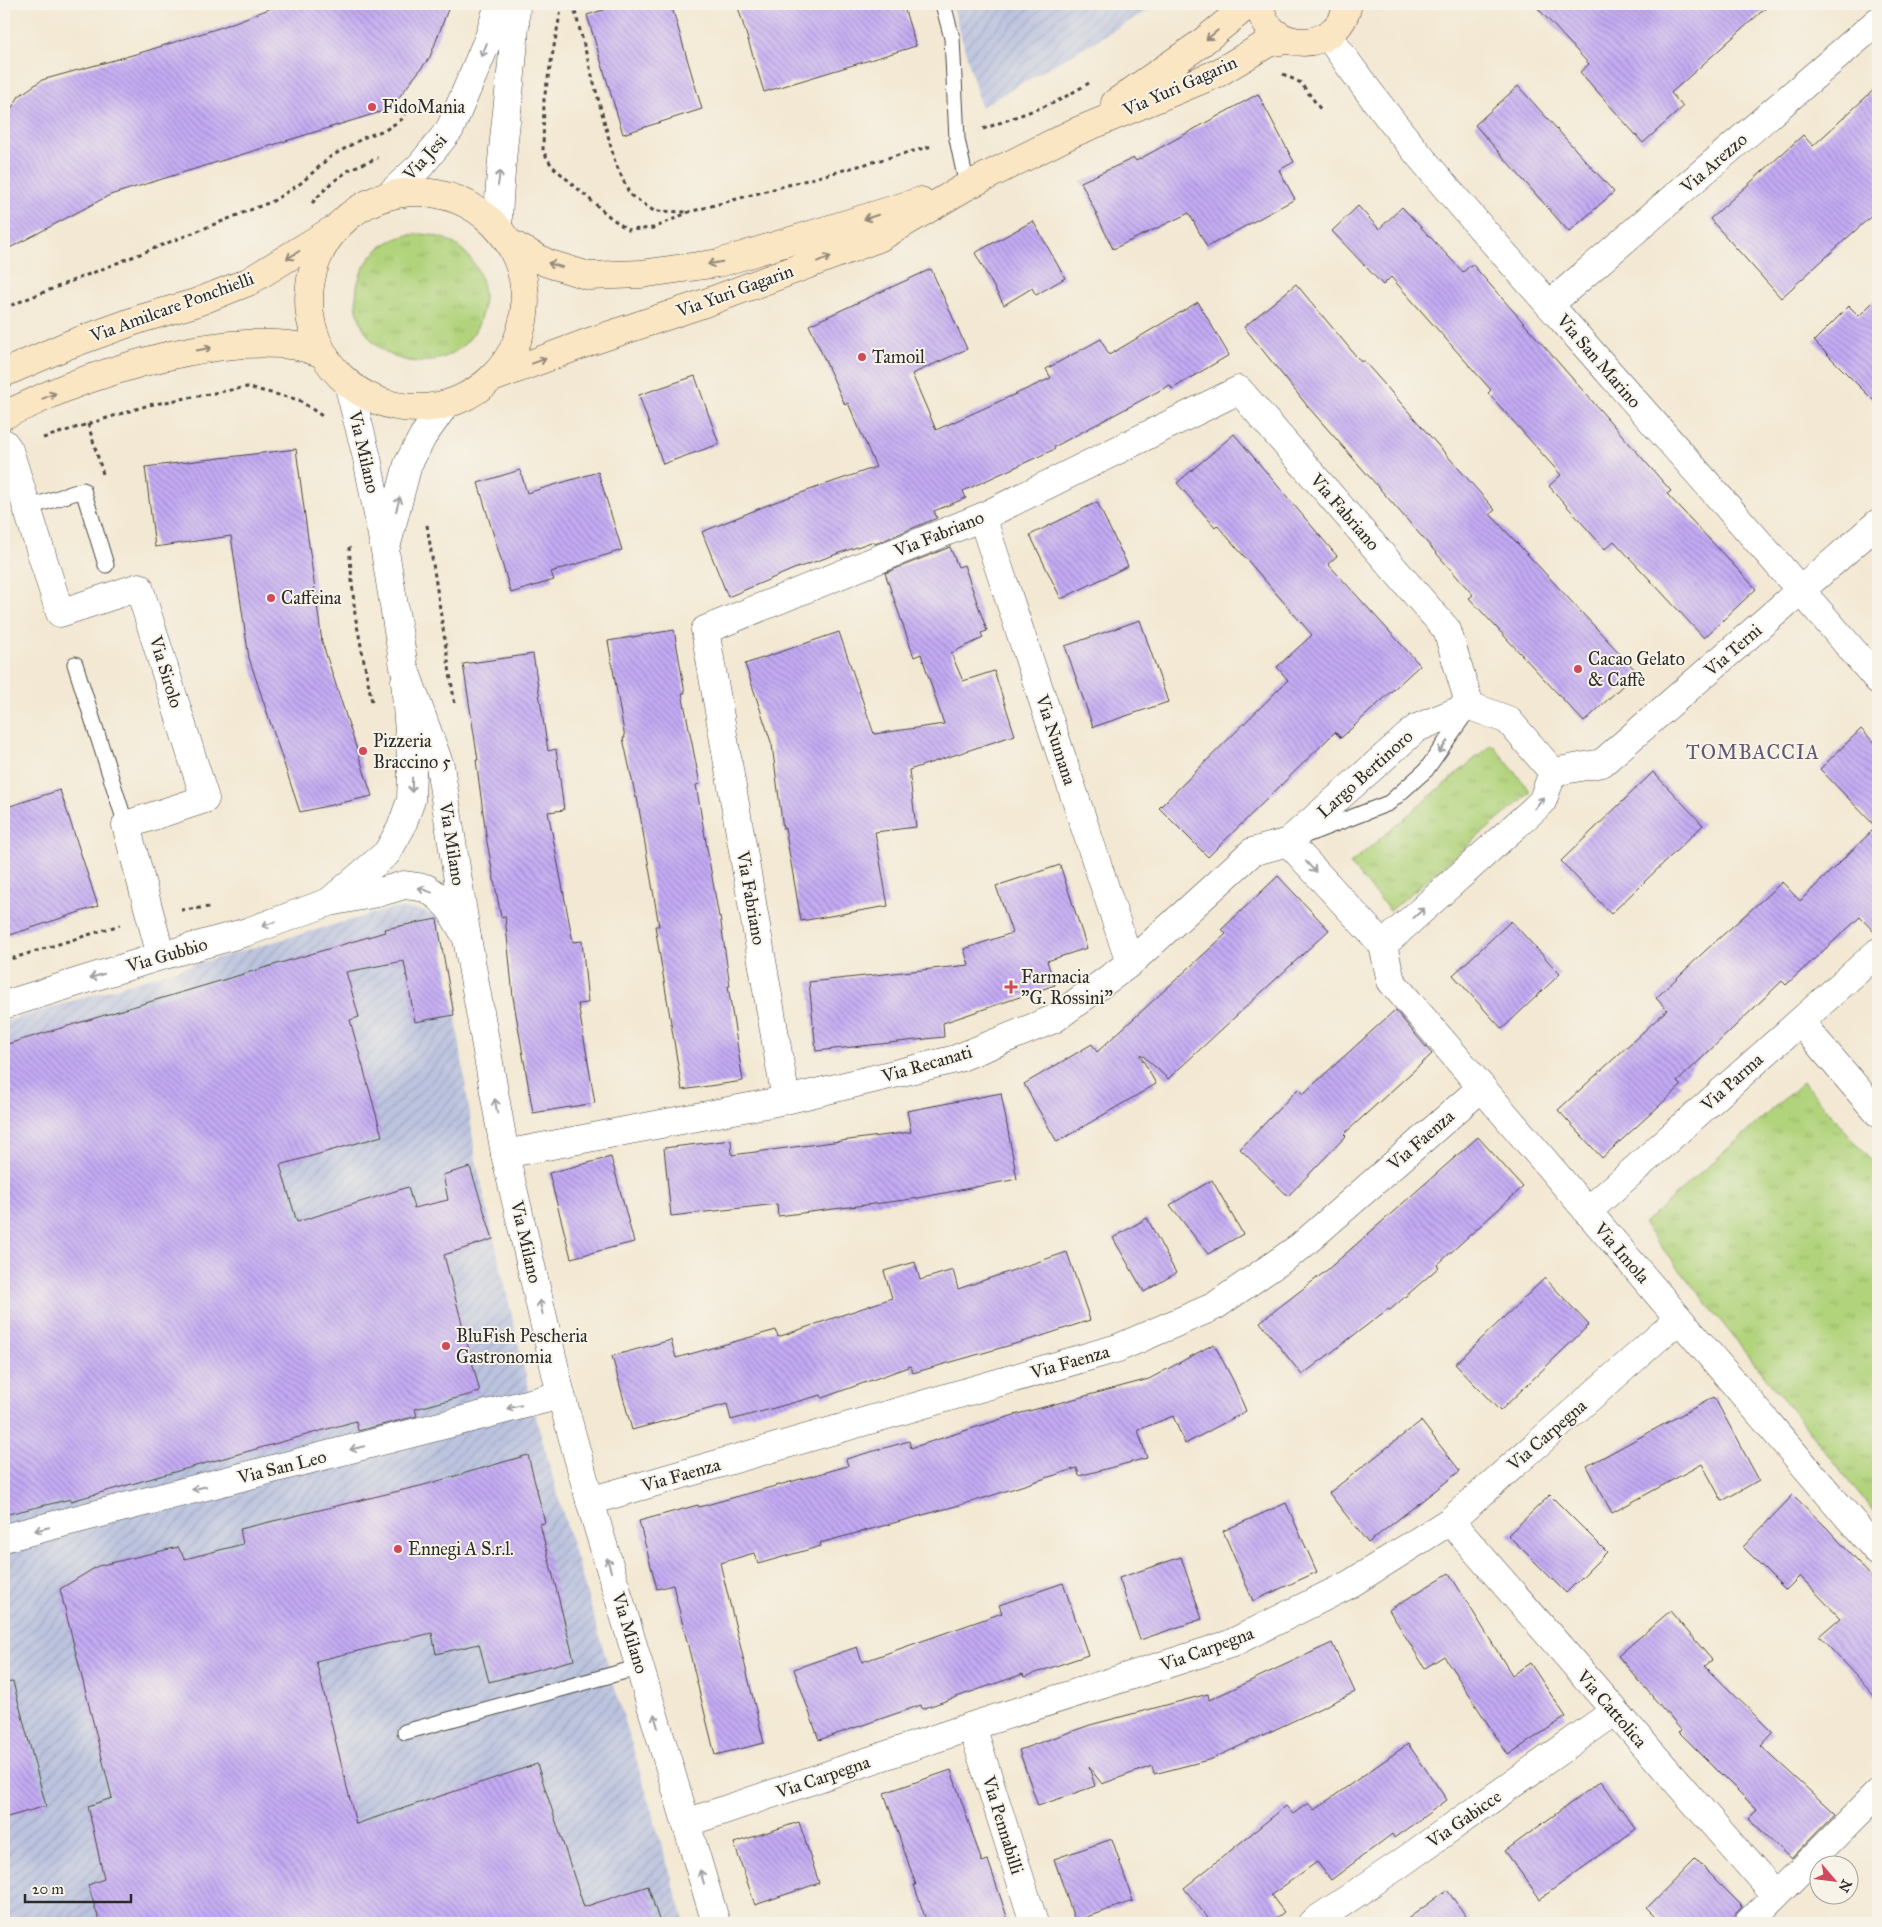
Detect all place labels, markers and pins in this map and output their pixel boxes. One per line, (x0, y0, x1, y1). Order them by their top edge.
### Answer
place label: FidoMania (382, 96, 466, 118)
marker: FidoMania (366, 101, 378, 113)
place label: Tamoil (872, 346, 925, 368)
marker: Tamoil (856, 351, 868, 363)
place label: Caffeina (281, 587, 342, 609)
marker: Caffeina (265, 592, 277, 604)
place label: Cacao Gelato & Caffè (1588, 648, 1685, 691)
marker: Cacao Gelato & Caffè (1572, 663, 1584, 675)
place label: Pizzeria Braccino 5 (373, 730, 451, 773)
marker: Pizzeria Braccino 5 (357, 745, 369, 757)
place label: Farmacia "G. Rossini" (1021, 966, 1113, 1009)
marker: Farmacia "G. Rossini" (1005, 981, 1017, 993)
place label: BluFish Pescheria Gastronomia (456, 1325, 588, 1368)
marker: BluFish Pescheria Gastronomia (440, 1340, 452, 1352)
place label: Ennegi A S.r.l. (408, 1538, 514, 1561)
marker: Ennegi A S.r.l. (392, 1543, 404, 1555)

